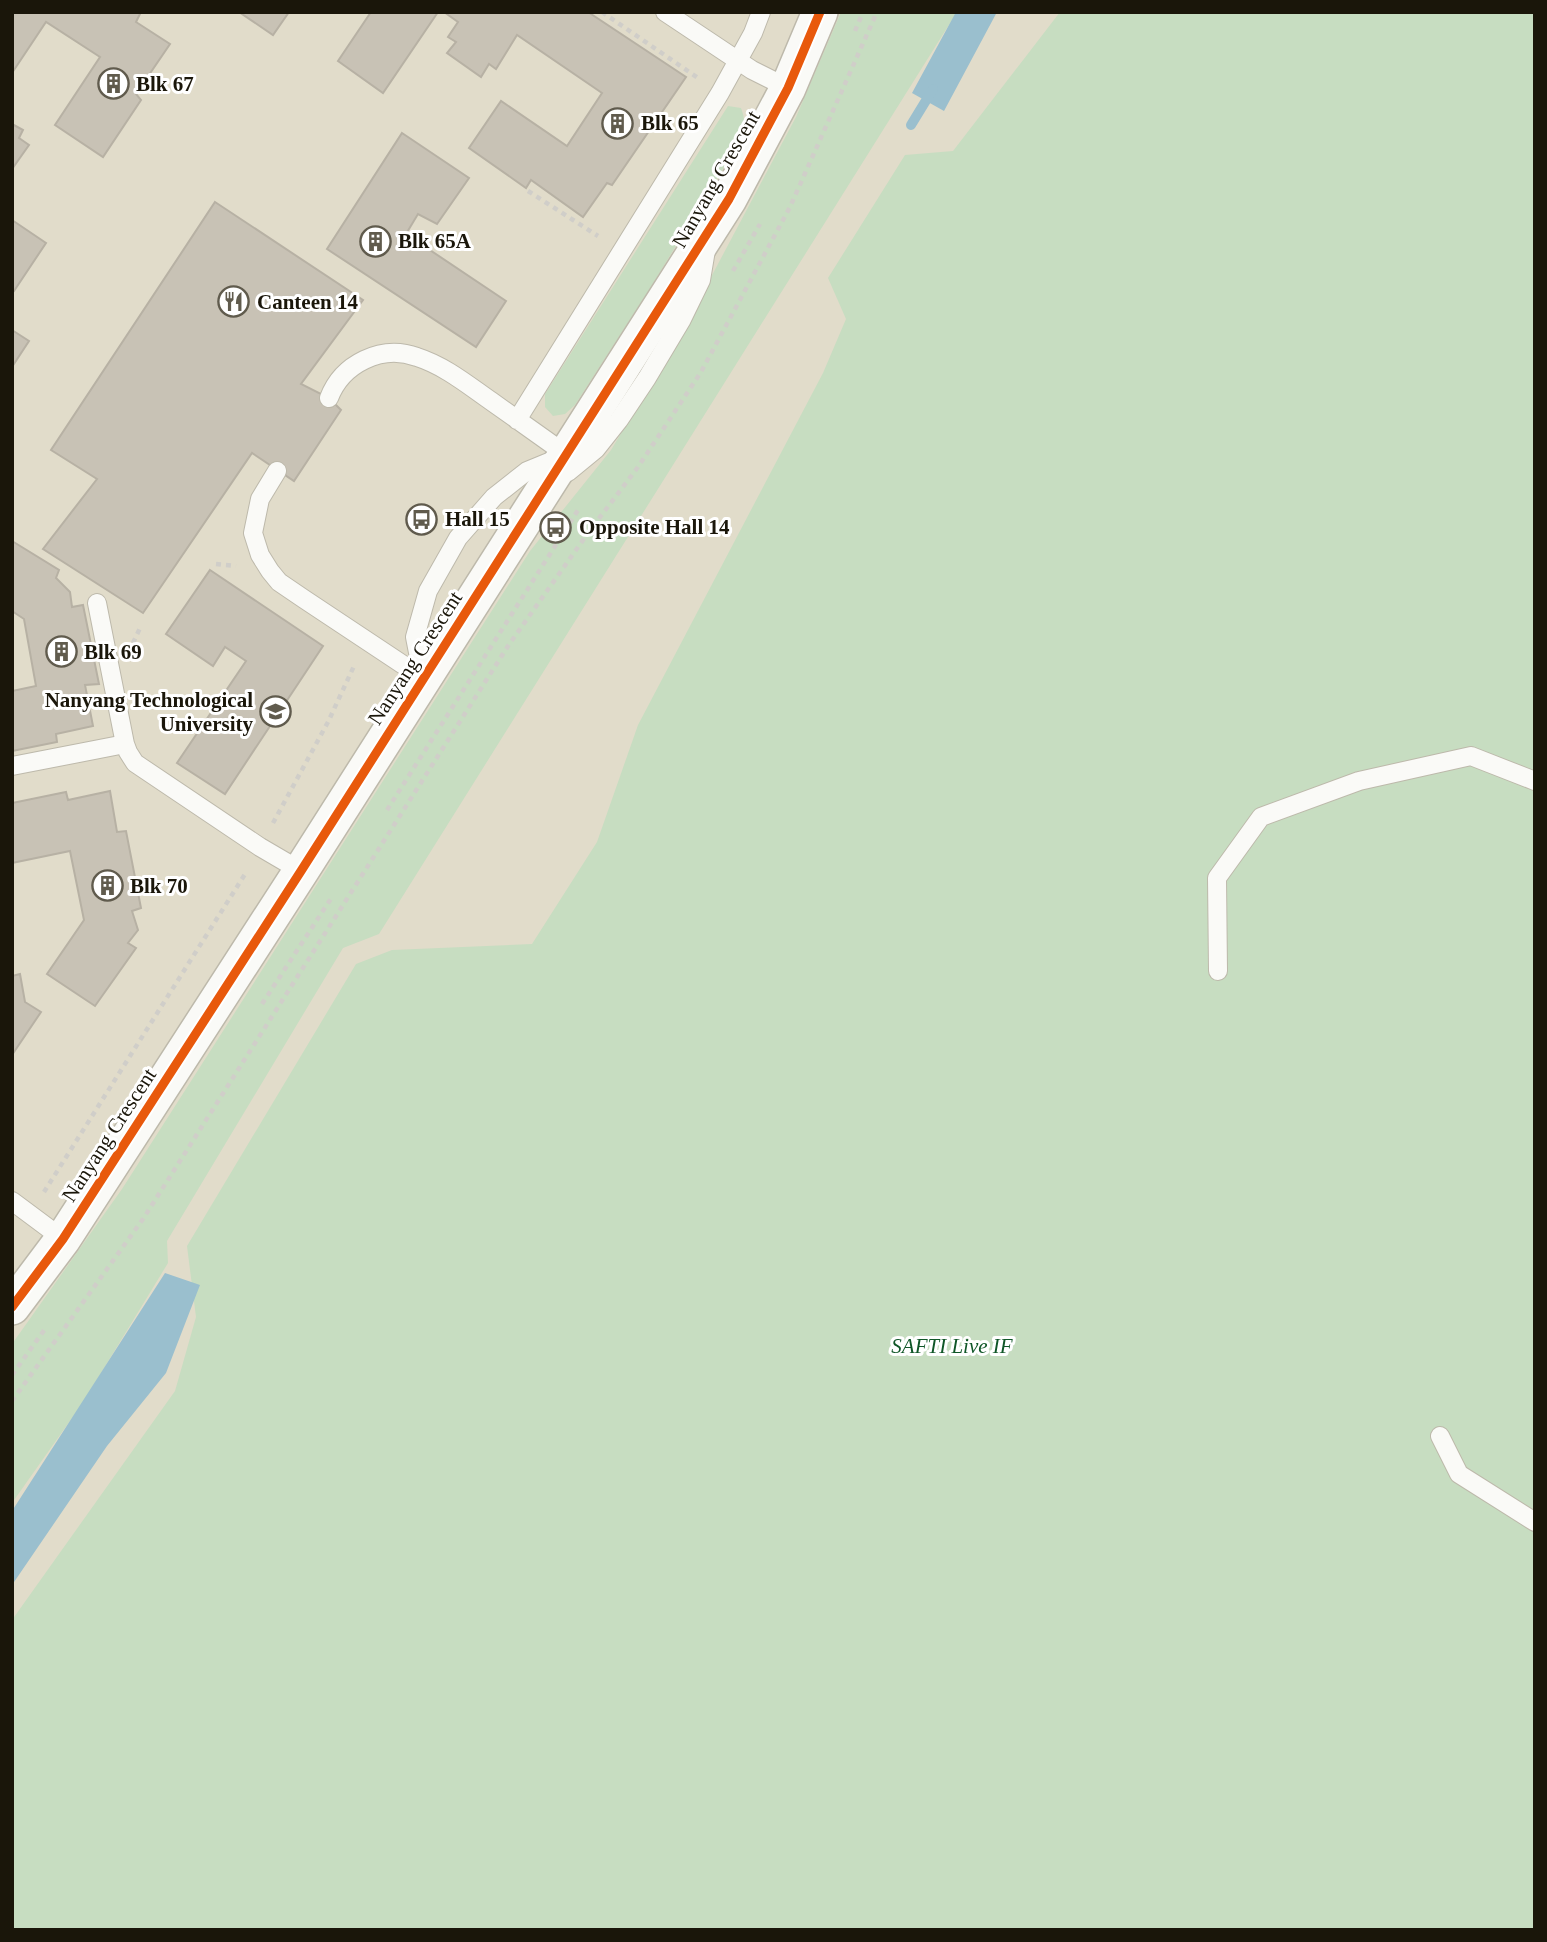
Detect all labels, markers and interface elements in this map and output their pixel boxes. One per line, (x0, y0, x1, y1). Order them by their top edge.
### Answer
building icon: Blk 67 (96, 67, 130, 101)
place label: Blk 67 (136, 72, 194, 96)
building icon: Blk 65 (601, 106, 635, 140)
street label: Nanyang Crescent (667, 106, 765, 252)
place label: Blk 65 (641, 111, 699, 135)
building icon: Blk 65A (358, 224, 392, 258)
place label: Blk 65A (398, 229, 472, 253)
restaurant icon: Canteen 14 (217, 285, 251, 319)
place label: Canteen 14 (257, 290, 358, 314)
bus stop icon: Hall 15 (405, 502, 439, 536)
place label: Hall 15 (445, 507, 510, 531)
bus stop icon: Opposite Hall 14 (539, 510, 573, 544)
place label: Opposite Hall 14 (579, 515, 730, 539)
street label: Nanyang Crescent (363, 587, 467, 729)
building icon: Blk 69 (44, 635, 78, 669)
place label: Blk 69 (84, 640, 142, 664)
place label: Nanyang Technological University (45, 688, 253, 736)
school or university icon: Nanyang Technological University (259, 695, 293, 729)
building icon: Blk 70 (90, 869, 124, 903)
place label: Blk 70 (130, 874, 188, 898)
street label: Nanyang Crescent (57, 1064, 161, 1206)
park label: SAFTI Live IF (891, 1334, 1013, 1358)

